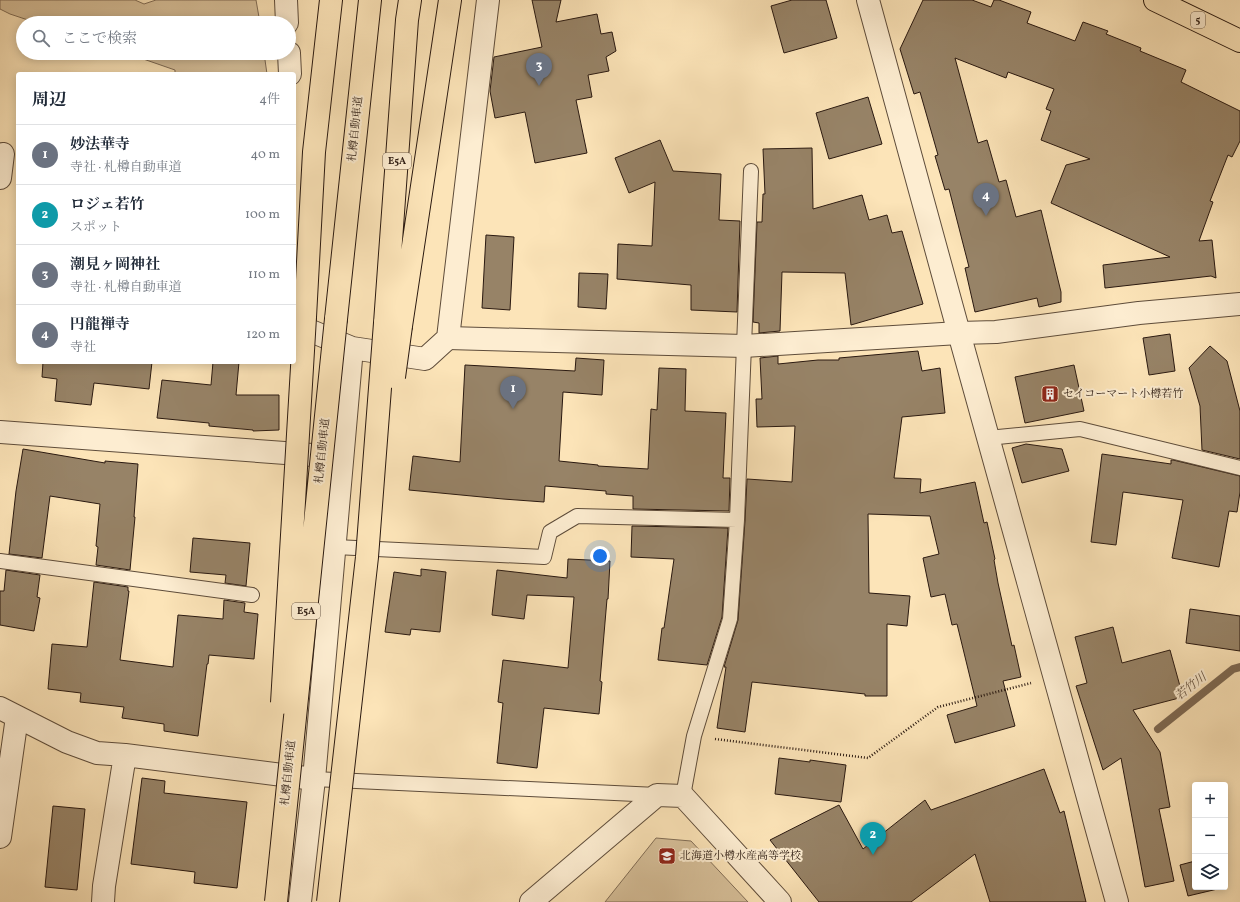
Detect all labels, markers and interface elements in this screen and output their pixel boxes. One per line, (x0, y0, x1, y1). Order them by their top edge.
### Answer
road number: 5 (1191, 12, 1205, 28)
search box (16, 16, 296, 60)
icon: search (30, 27, 52, 49)
text: ここで検索 (62, 29, 137, 50)
pin: 3 (526, 53, 552, 86)
text: 周辺 (32, 89, 66, 112)
text: 4件 (259, 91, 280, 109)
street label: 札樽自動車道 (345, 95, 367, 163)
text: 妙法華寺 (70, 135, 130, 156)
text: 1 (42, 146, 48, 164)
text: 40 m (251, 146, 280, 164)
road number: E5A (383, 153, 411, 169)
text: 寺社 · 札樽自動車道 (70, 159, 182, 177)
pin: 4 (973, 183, 999, 216)
text: ロジェ若竹 (70, 195, 145, 216)
text: 2 (42, 206, 48, 224)
text: 100 m (245, 206, 280, 224)
text: スポット (70, 219, 122, 237)
text: 潮見ヶ岡神社 (70, 255, 160, 276)
text: 3 (42, 266, 48, 284)
text: 110 m (248, 266, 280, 284)
text: 寺社 · 札樽自動車道 (70, 279, 182, 297)
text: 円龍禅寺 (70, 315, 130, 336)
text: 4 (41, 326, 49, 344)
text: 120 m (246, 326, 280, 344)
text: 寺社 (70, 339, 96, 357)
pin: 1 (500, 376, 526, 409)
building icon: セイコーマート小樽若竹 (1040, 384, 1060, 404)
place label: セイコーマート小樽若竹 (1063, 387, 1183, 402)
street label: 札樽自動車道 (312, 417, 334, 485)
your location (590, 546, 610, 566)
road number: E5A (292, 603, 320, 619)
water label: 若竹川 (1172, 668, 1212, 704)
street label: 札樽自動車道 (278, 739, 300, 807)
map controls (1192, 782, 1228, 890)
button: + (1192, 782, 1228, 818)
button: − (1192, 818, 1228, 854)
pin: 2 (860, 822, 886, 855)
school or university icon: 北海道小樽水産高等学校 (657, 846, 677, 866)
place label: 北海道小樽水産高等学校 (680, 849, 801, 864)
button: layers (1192, 854, 1228, 890)

